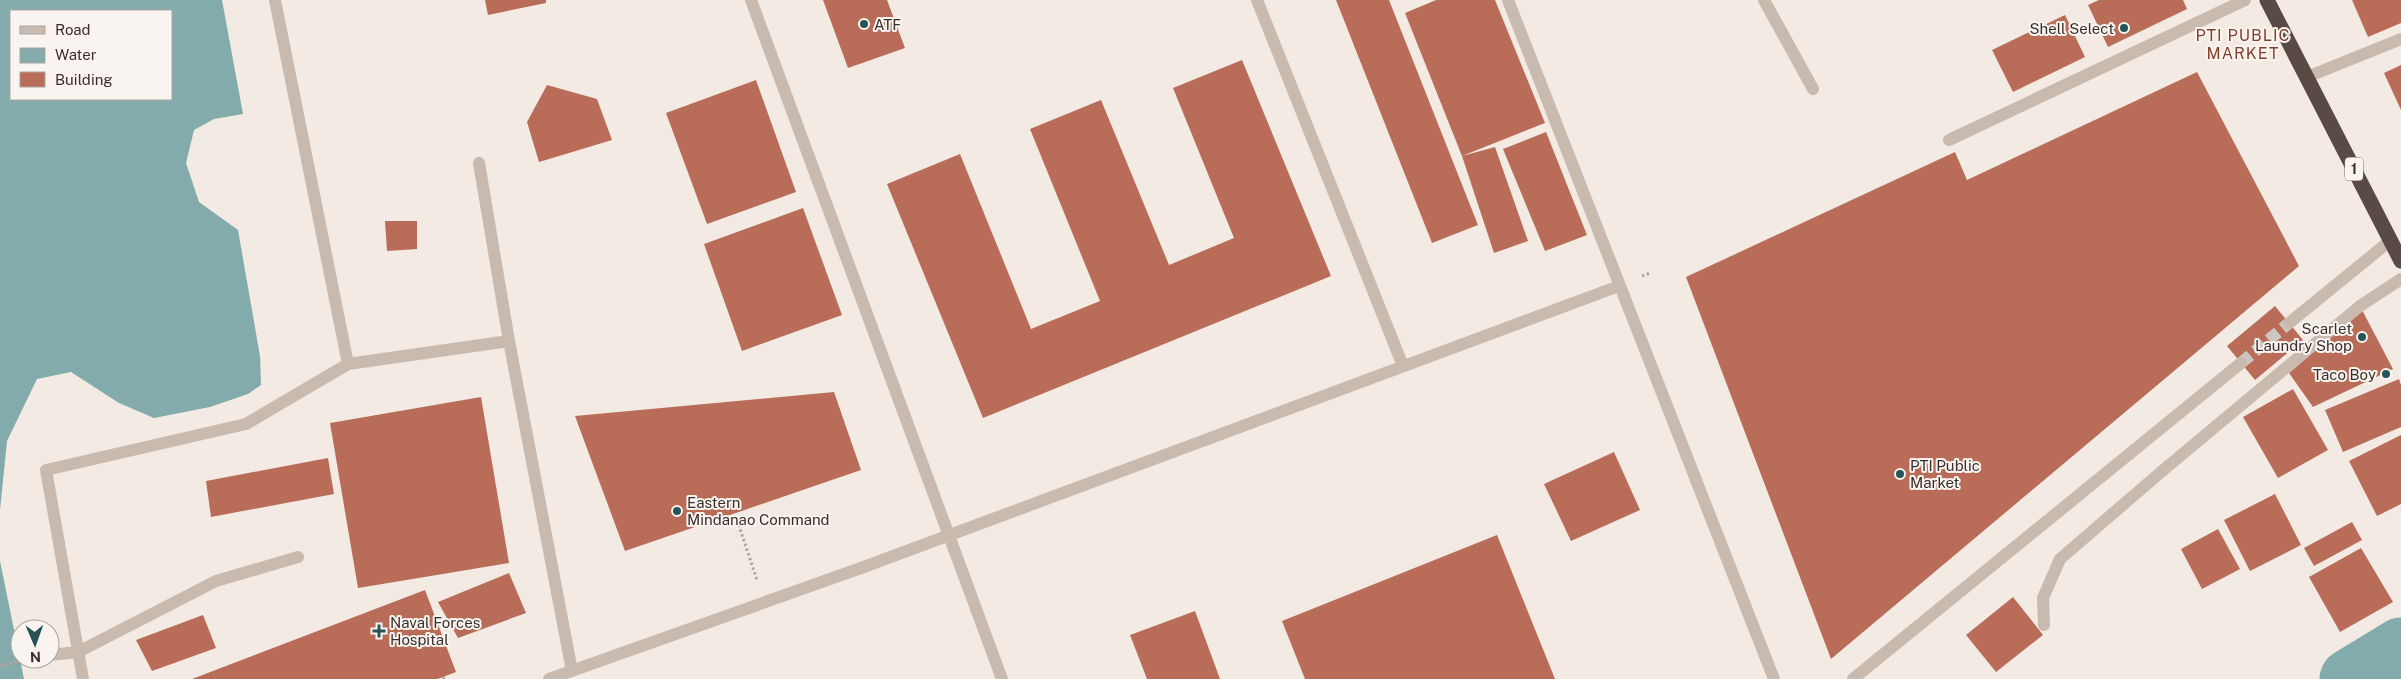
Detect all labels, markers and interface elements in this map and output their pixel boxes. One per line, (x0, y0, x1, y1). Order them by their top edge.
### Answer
legend (10, 10, 172, 100)
place label: ATF (874, 16, 901, 33)
marker: ATF (858, 18, 870, 30)
place label: Shell Select (2029, 20, 2114, 37)
text: Road (55, 21, 91, 38)
marker: Shell Select (2118, 22, 2130, 34)
district label: PTI PUBLIC MARKET (2195, 26, 2291, 63)
text: Water (55, 46, 97, 63)
text: Building (55, 71, 113, 88)
road number: 1 (2345, 157, 2363, 180)
place label: Scarlet Laundry Shop (2255, 320, 2352, 354)
marker: Scarlet Laundry Shop (2356, 331, 2368, 343)
place label: Taco Boy (2313, 366, 2376, 383)
marker: Taco Boy (2380, 368, 2392, 380)
place label: PTI Public Market (1910, 457, 1980, 491)
marker: PTI Public Market (1894, 468, 1906, 480)
place label: Eastern Mindanao Command (687, 494, 830, 528)
marker: Eastern Mindanao Command (671, 505, 683, 517)
place label: Naval Forces Hospital (390, 614, 480, 648)
north arrow (10, 619, 60, 669)
marker: Naval Forces Hospital (372, 624, 386, 638)
text: N (30, 649, 41, 665)

